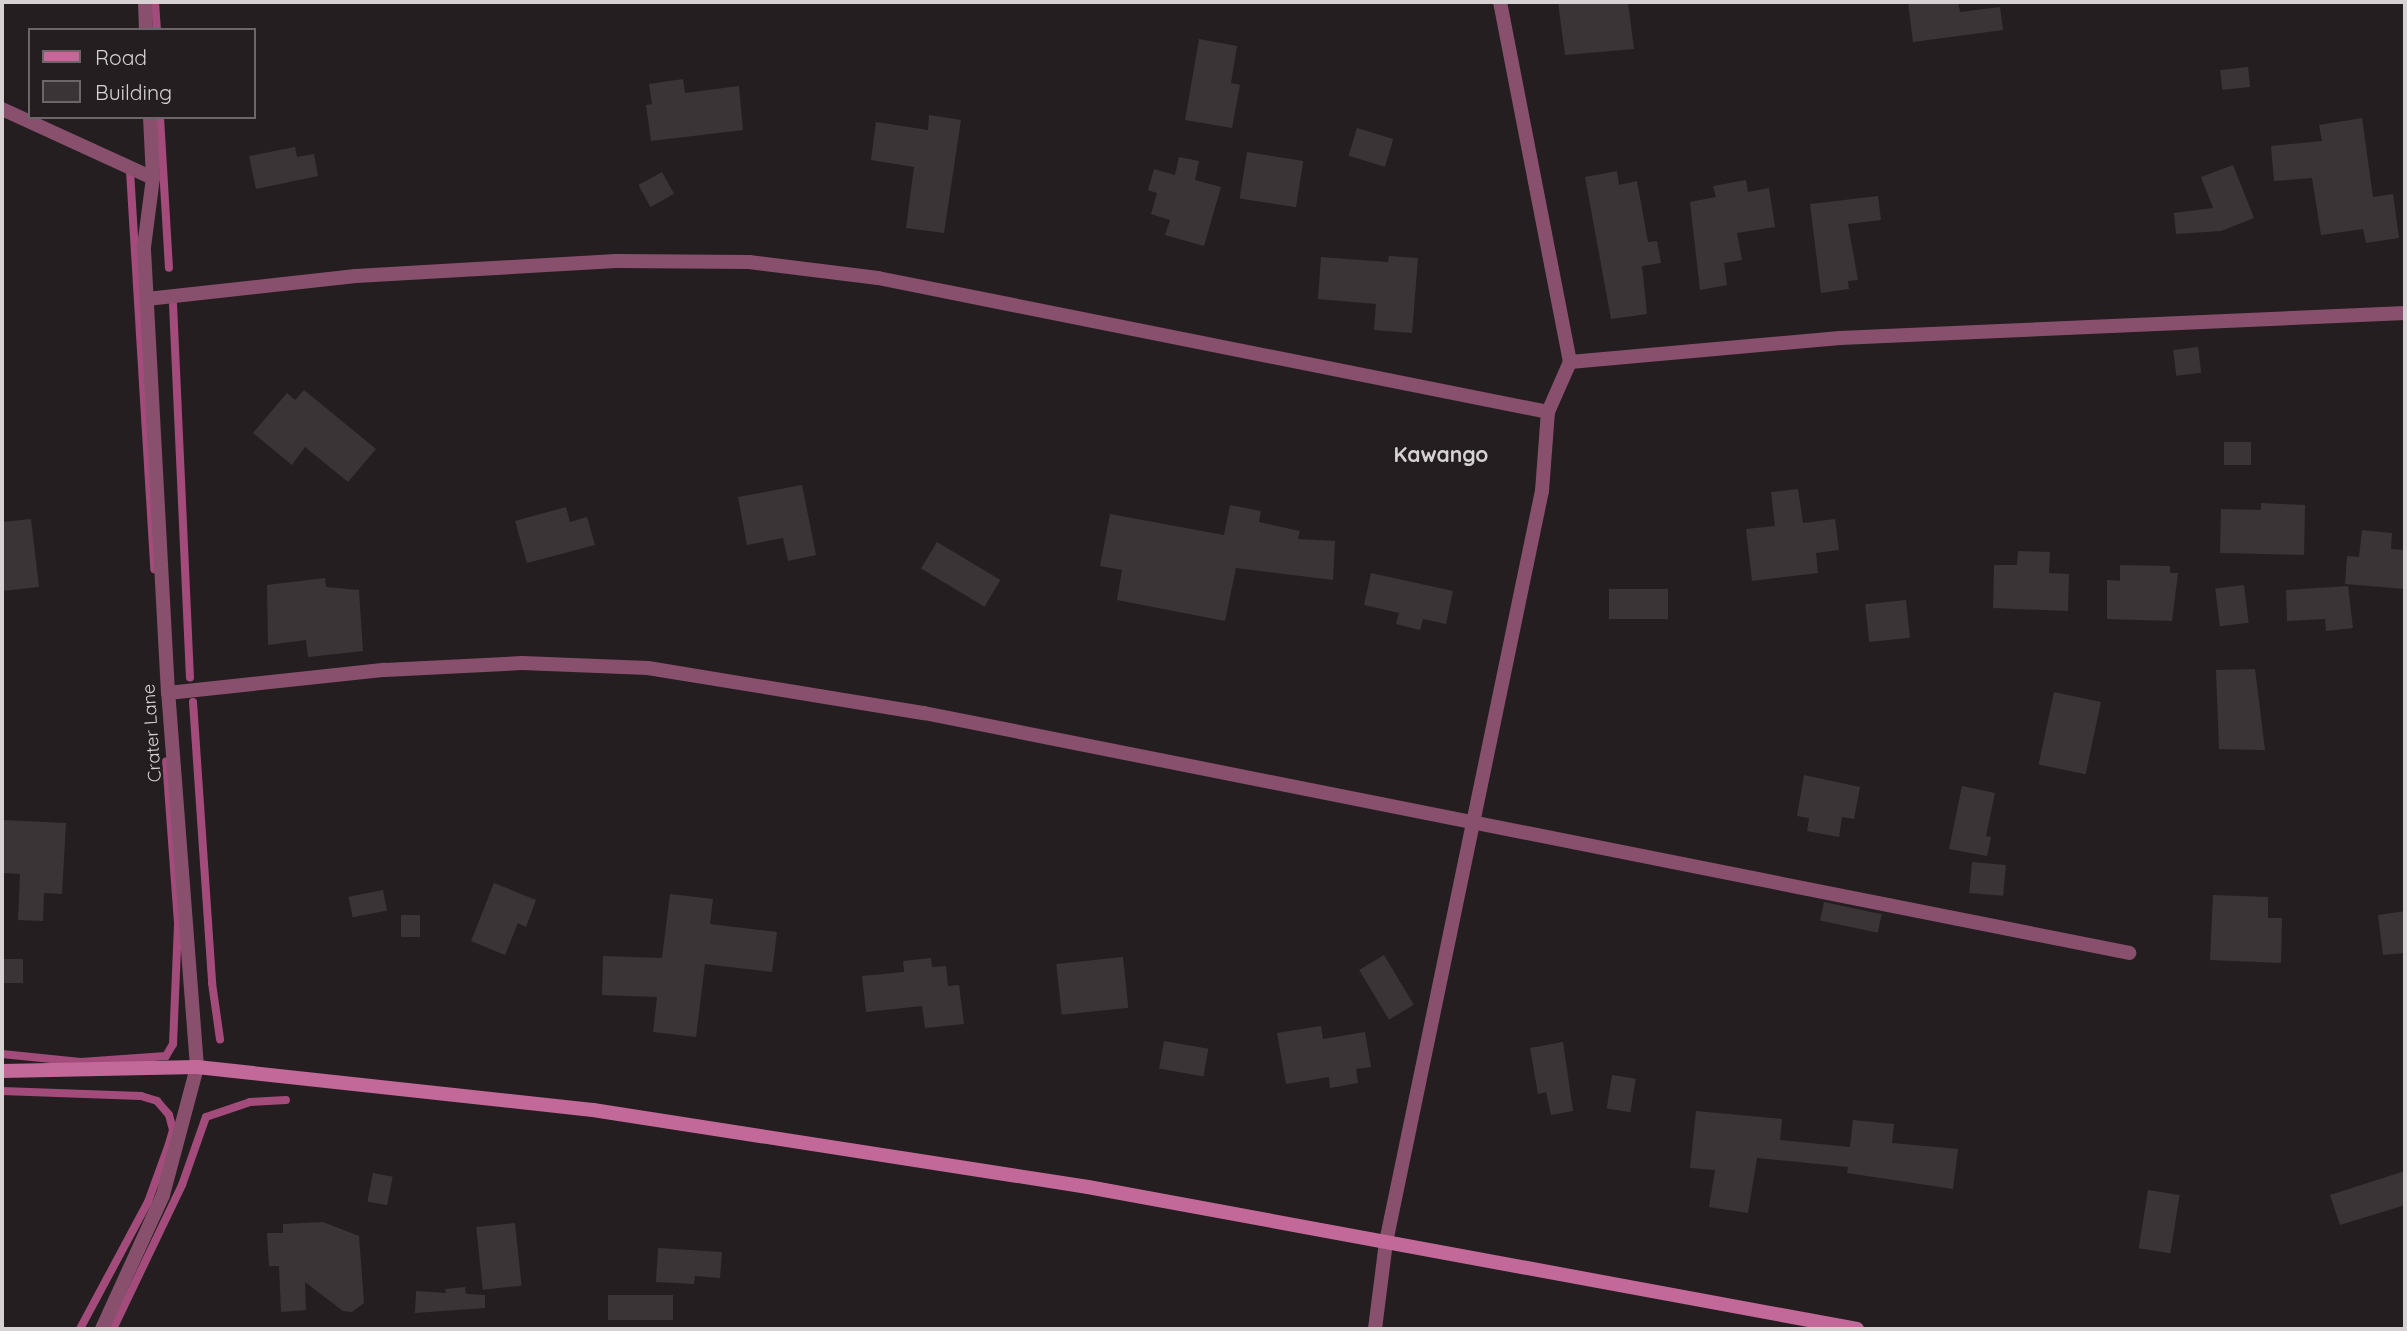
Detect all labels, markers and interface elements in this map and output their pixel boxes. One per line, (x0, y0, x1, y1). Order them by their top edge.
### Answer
legend (28, 28, 256, 119)
text: Road (95, 44, 147, 70)
text: Building (95, 79, 172, 105)
district label: Kawango (1394, 441, 1488, 467)
street label: Crater Lane (138, 683, 166, 783)

